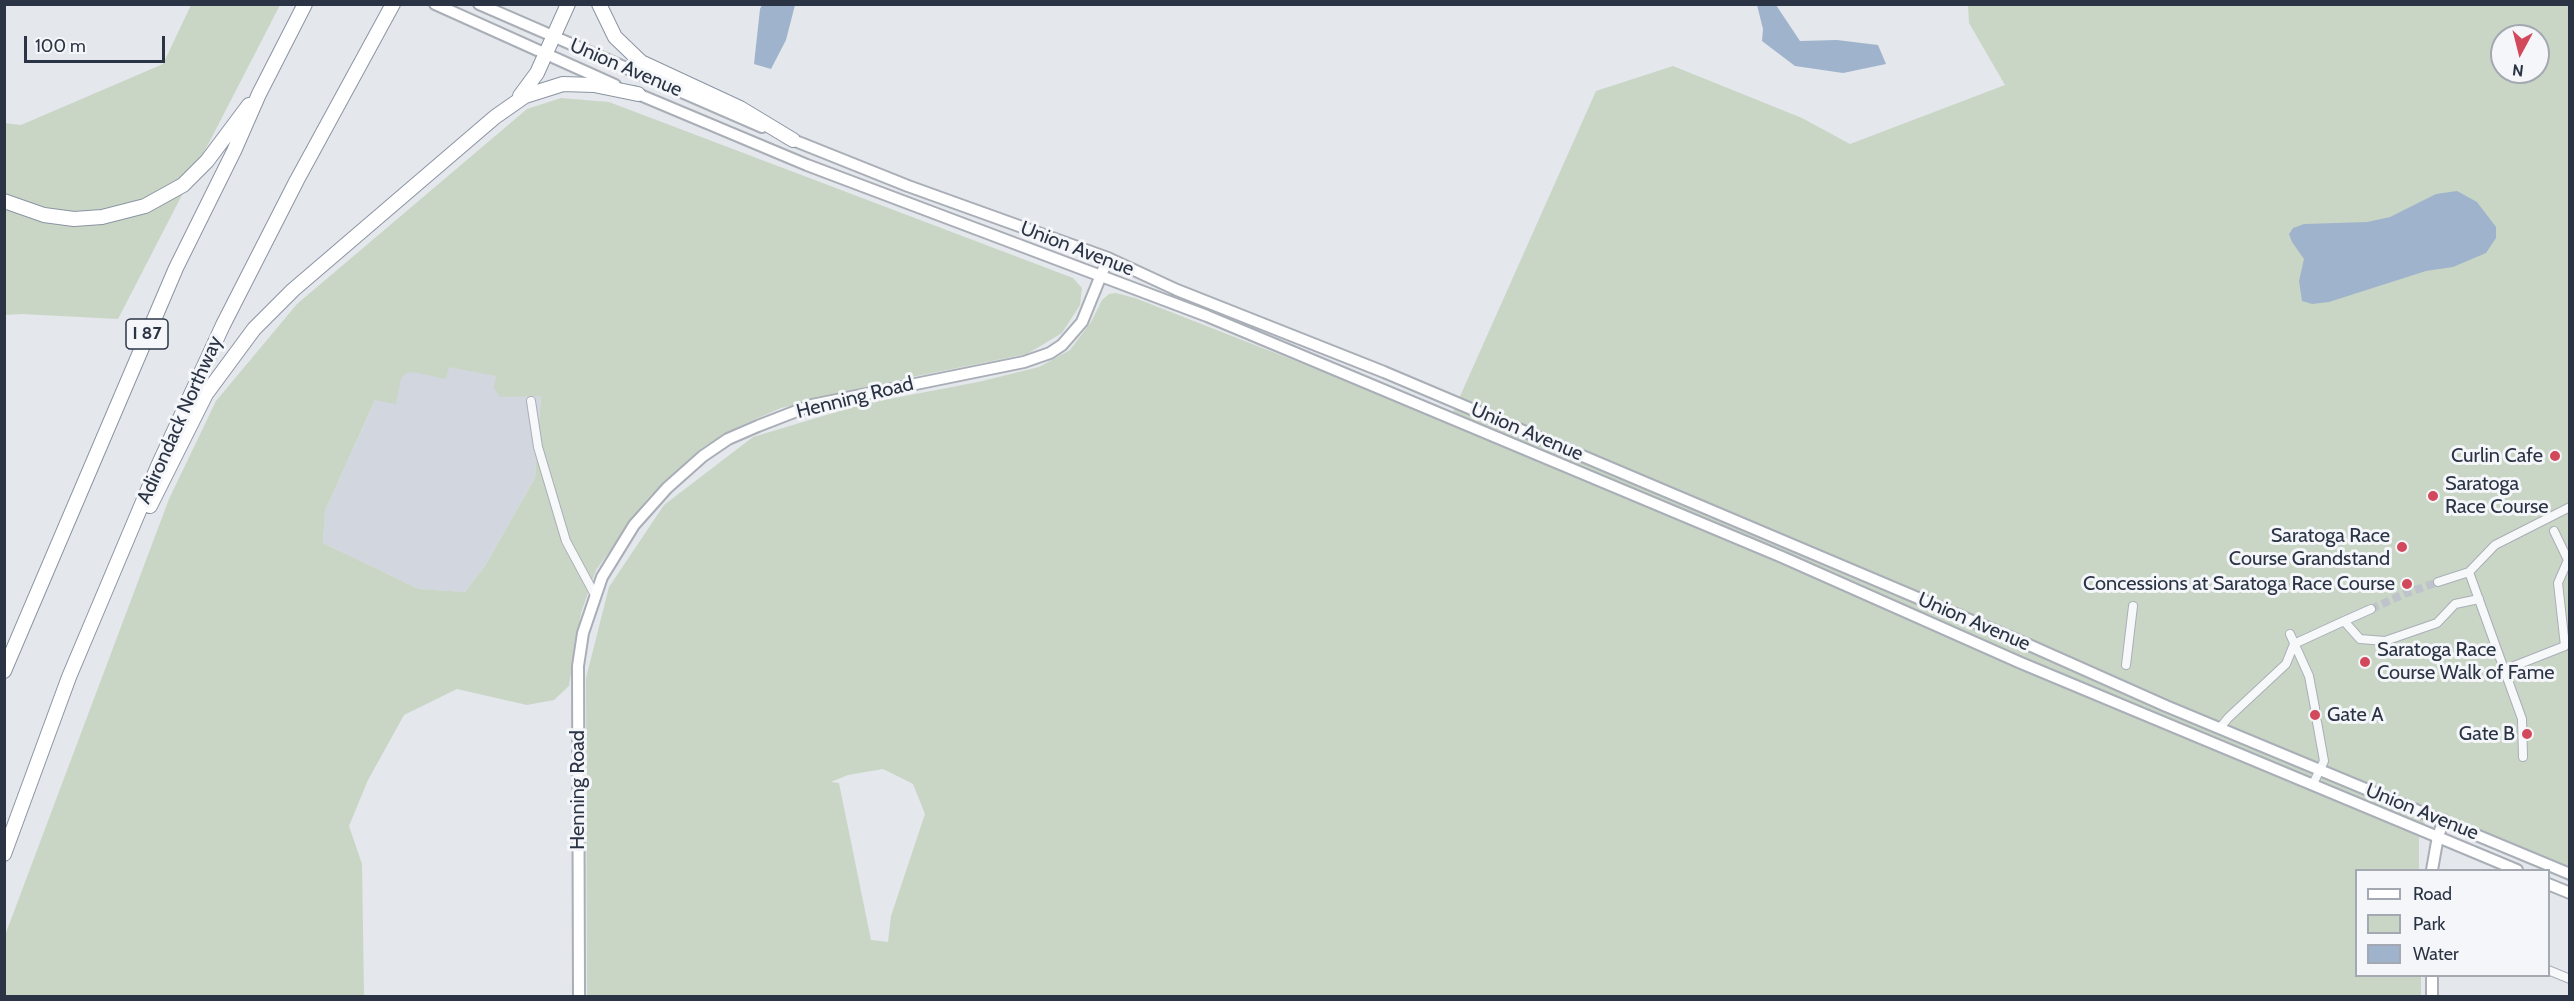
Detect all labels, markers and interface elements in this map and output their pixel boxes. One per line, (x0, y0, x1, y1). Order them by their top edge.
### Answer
scale bar (27, 24, 168, 62)
north arrow (2490, 24, 2550, 84)
street label: Union Avenue (566, 34, 686, 102)
text: 100 m (35, 35, 86, 57)
text: N (2511, 60, 2525, 80)
street label: Union Avenue (1017, 216, 1137, 282)
road number: I 87 (126, 319, 168, 349)
street label: Adirondack Northway (132, 332, 228, 508)
street label: Henning Road (794, 372, 916, 424)
street label: Union Avenue (1467, 398, 1587, 466)
place label: Curlin Cafe (2451, 444, 2543, 468)
marker: Curlin Cafe (2548, 449, 2562, 463)
place label: Saratoga Race Course (2445, 472, 2549, 519)
marker: Saratoga Race Course (2426, 489, 2440, 503)
place label: Saratoga Race Course Grandstand (2229, 524, 2390, 571)
marker: Saratoga Race Course Grandstand (2395, 540, 2409, 554)
place label: Concessions at Saratoga Race Course (2083, 572, 2395, 596)
marker: Concessions at Saratoga Race Course (2400, 577, 2414, 591)
street label: Union Avenue (1914, 588, 2034, 656)
place label: Saratoga Race Course Walk of Fame (2377, 638, 2554, 685)
marker: Saratoga Race Course Walk of Fame (2358, 655, 2372, 669)
place label: Gate A (2327, 703, 2384, 727)
marker: Gate A (2308, 708, 2322, 722)
place label: Gate B (2459, 722, 2515, 746)
marker: Gate B (2520, 727, 2534, 741)
street label: Henning Road (566, 730, 590, 850)
street label: Union Avenue (2362, 778, 2482, 846)
legend (2355, 869, 2550, 977)
text: Road (2413, 883, 2452, 905)
text: Park (2413, 913, 2445, 935)
text: Water (2413, 943, 2459, 965)

